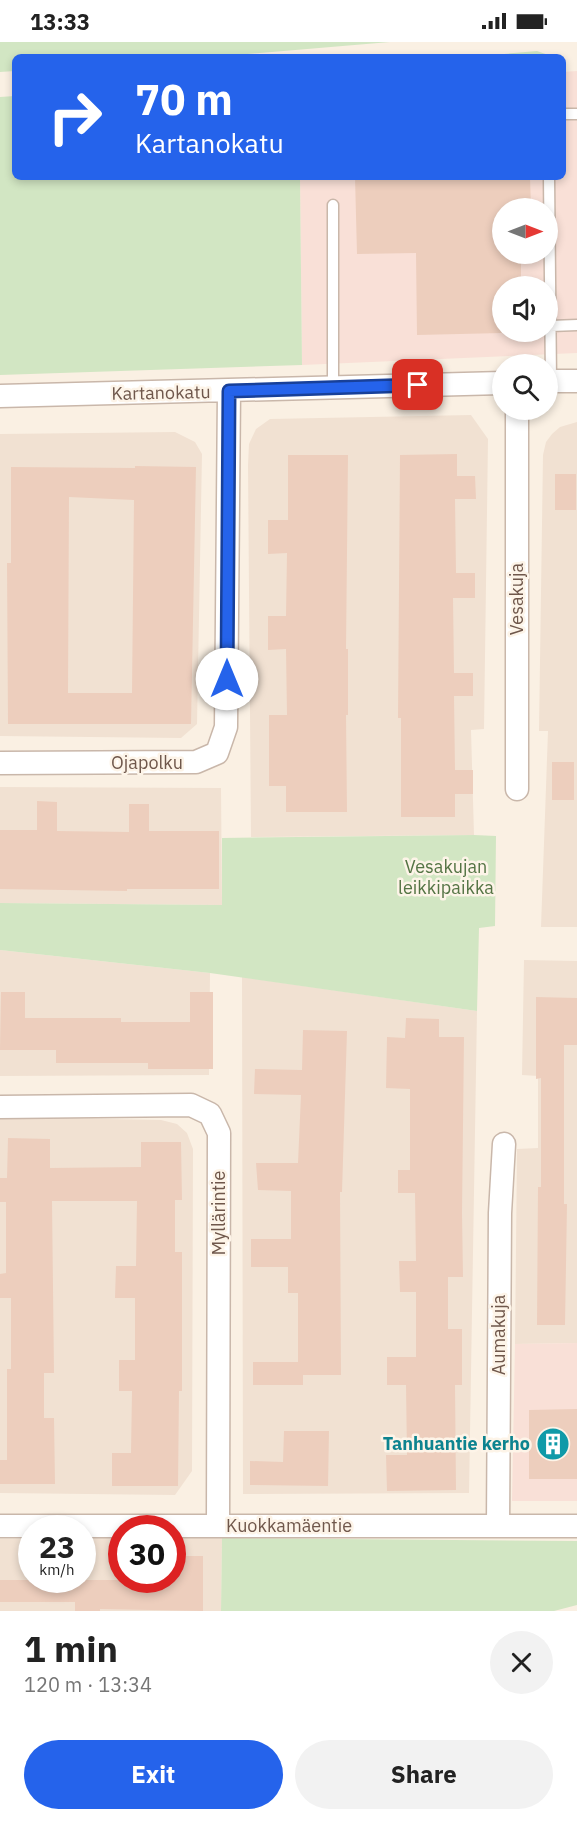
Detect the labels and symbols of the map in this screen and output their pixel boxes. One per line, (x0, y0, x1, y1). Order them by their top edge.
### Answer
north arrow (492, 198, 558, 264)
pin (392, 359, 443, 410)
street label: Kartanokatu (111, 380, 211, 405)
street label: Vesakuja (505, 562, 528, 635)
position arrow (195, 647, 259, 711)
street label: Ojapolku (111, 751, 183, 774)
park label: Vesakujan leikkipaikka (398, 855, 494, 899)
street label: Myllärintie (207, 1170, 230, 1255)
street label: Aumakuja (487, 1294, 510, 1375)
building icon: Tanhuantie kerho (535, 1426, 571, 1462)
place label: Tanhuantie kerho (383, 1432, 530, 1455)
street label: Kuokkamäentie (226, 1514, 352, 1537)
speed limit sign: 30 (108, 1515, 186, 1593)

